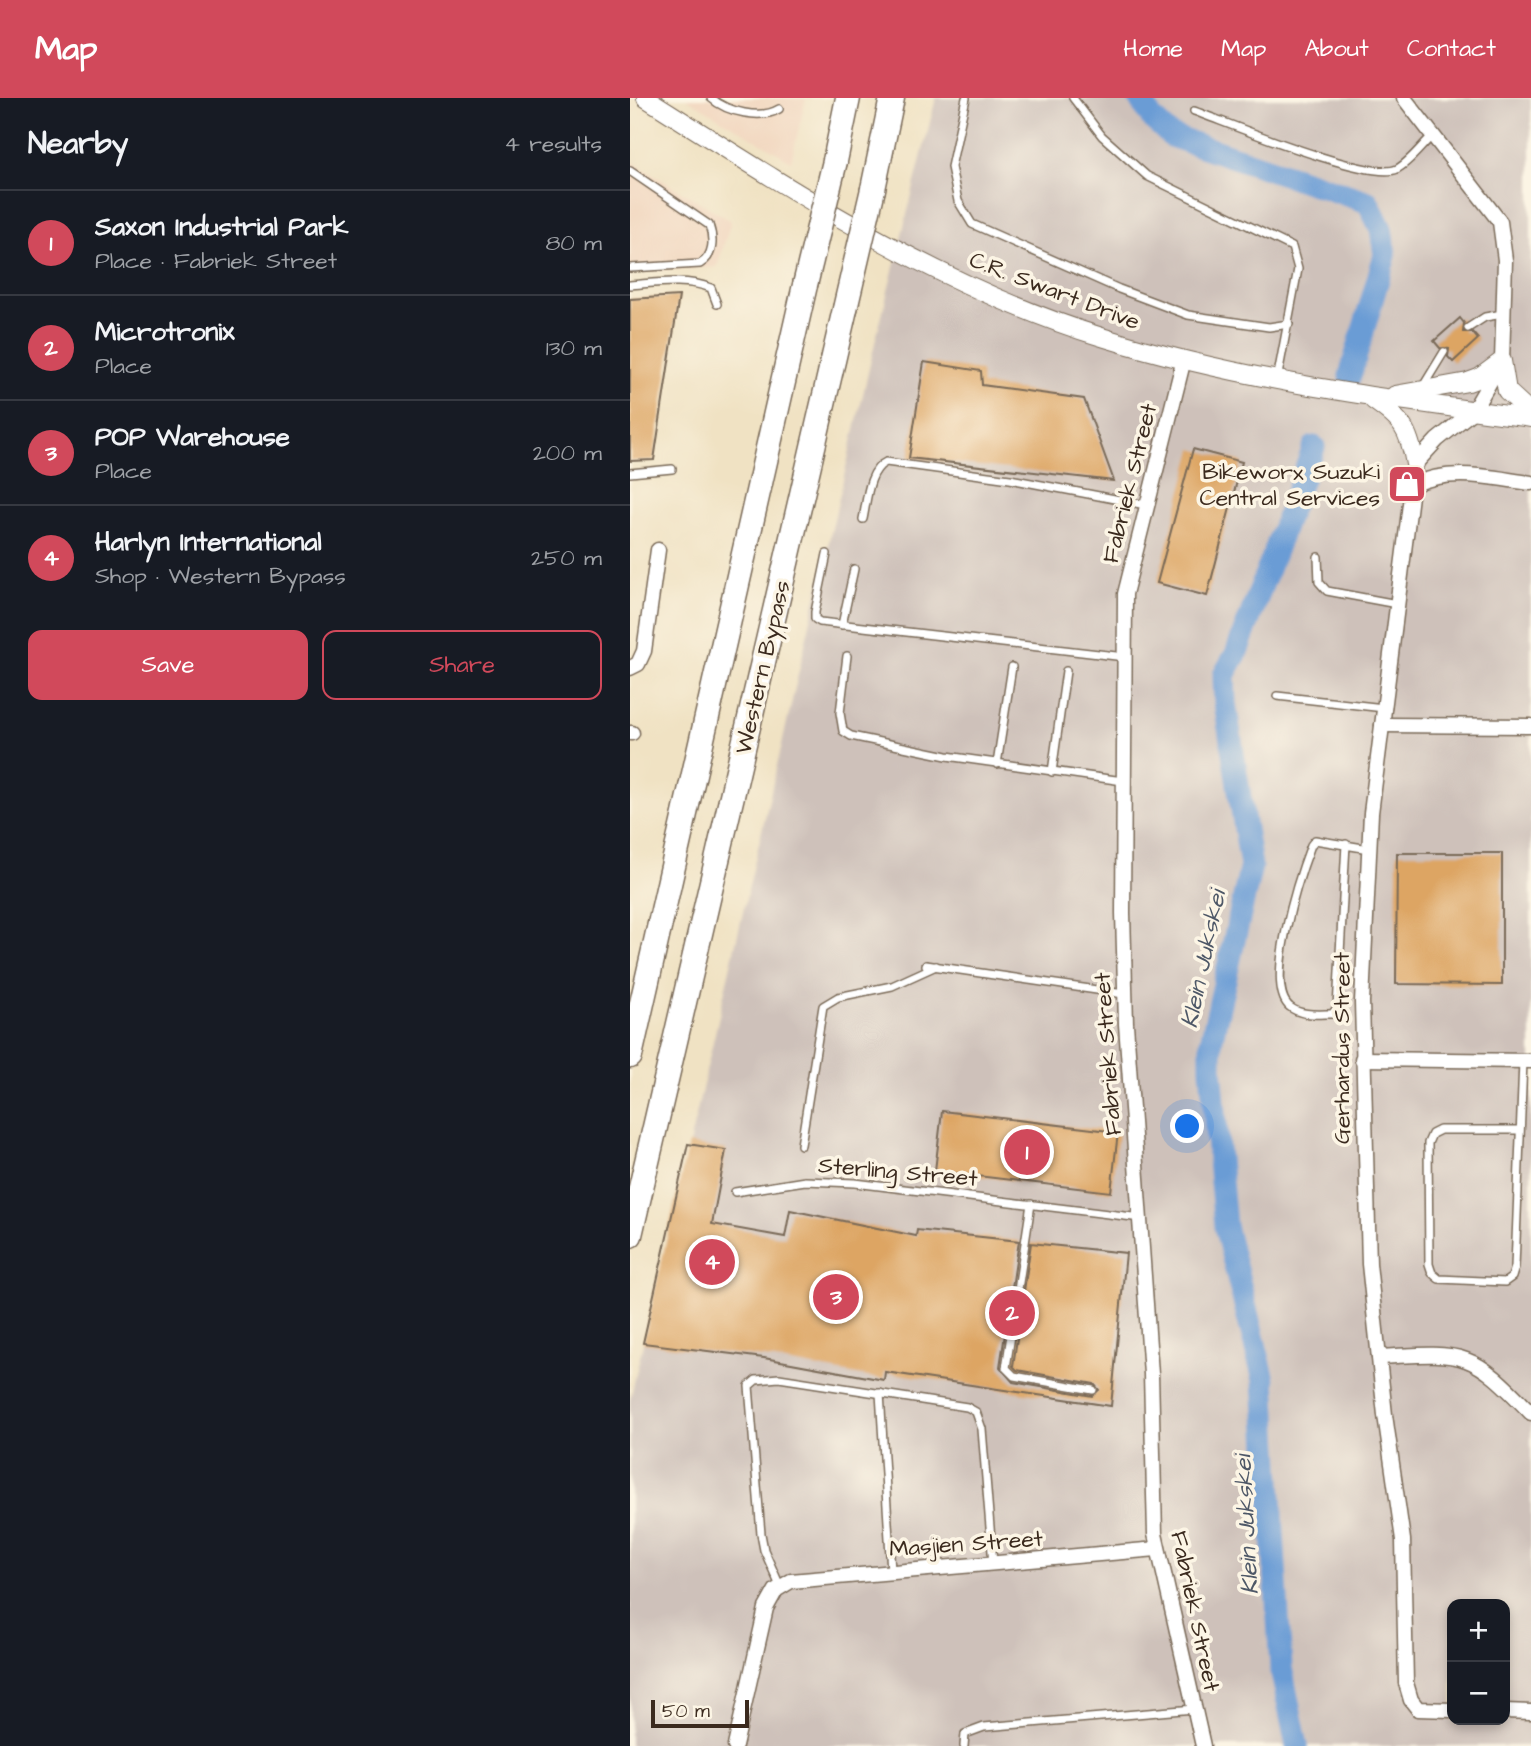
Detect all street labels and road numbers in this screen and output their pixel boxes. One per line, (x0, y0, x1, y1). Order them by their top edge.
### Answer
street label: C.R. Swart Drive (965, 244, 1144, 338)
street label: Fabriek Street (1095, 399, 1165, 566)
street label: Western Bypass (727, 577, 799, 757)
street label: Gerhardus Street (1326, 951, 1358, 1144)
street label: Fabriek Street (1086, 971, 1130, 1137)
street label: Sterling Street (817, 1149, 980, 1196)
street label: Masjien Street (888, 1523, 1045, 1565)
street label: Fabriek Street (1162, 1528, 1228, 1695)

